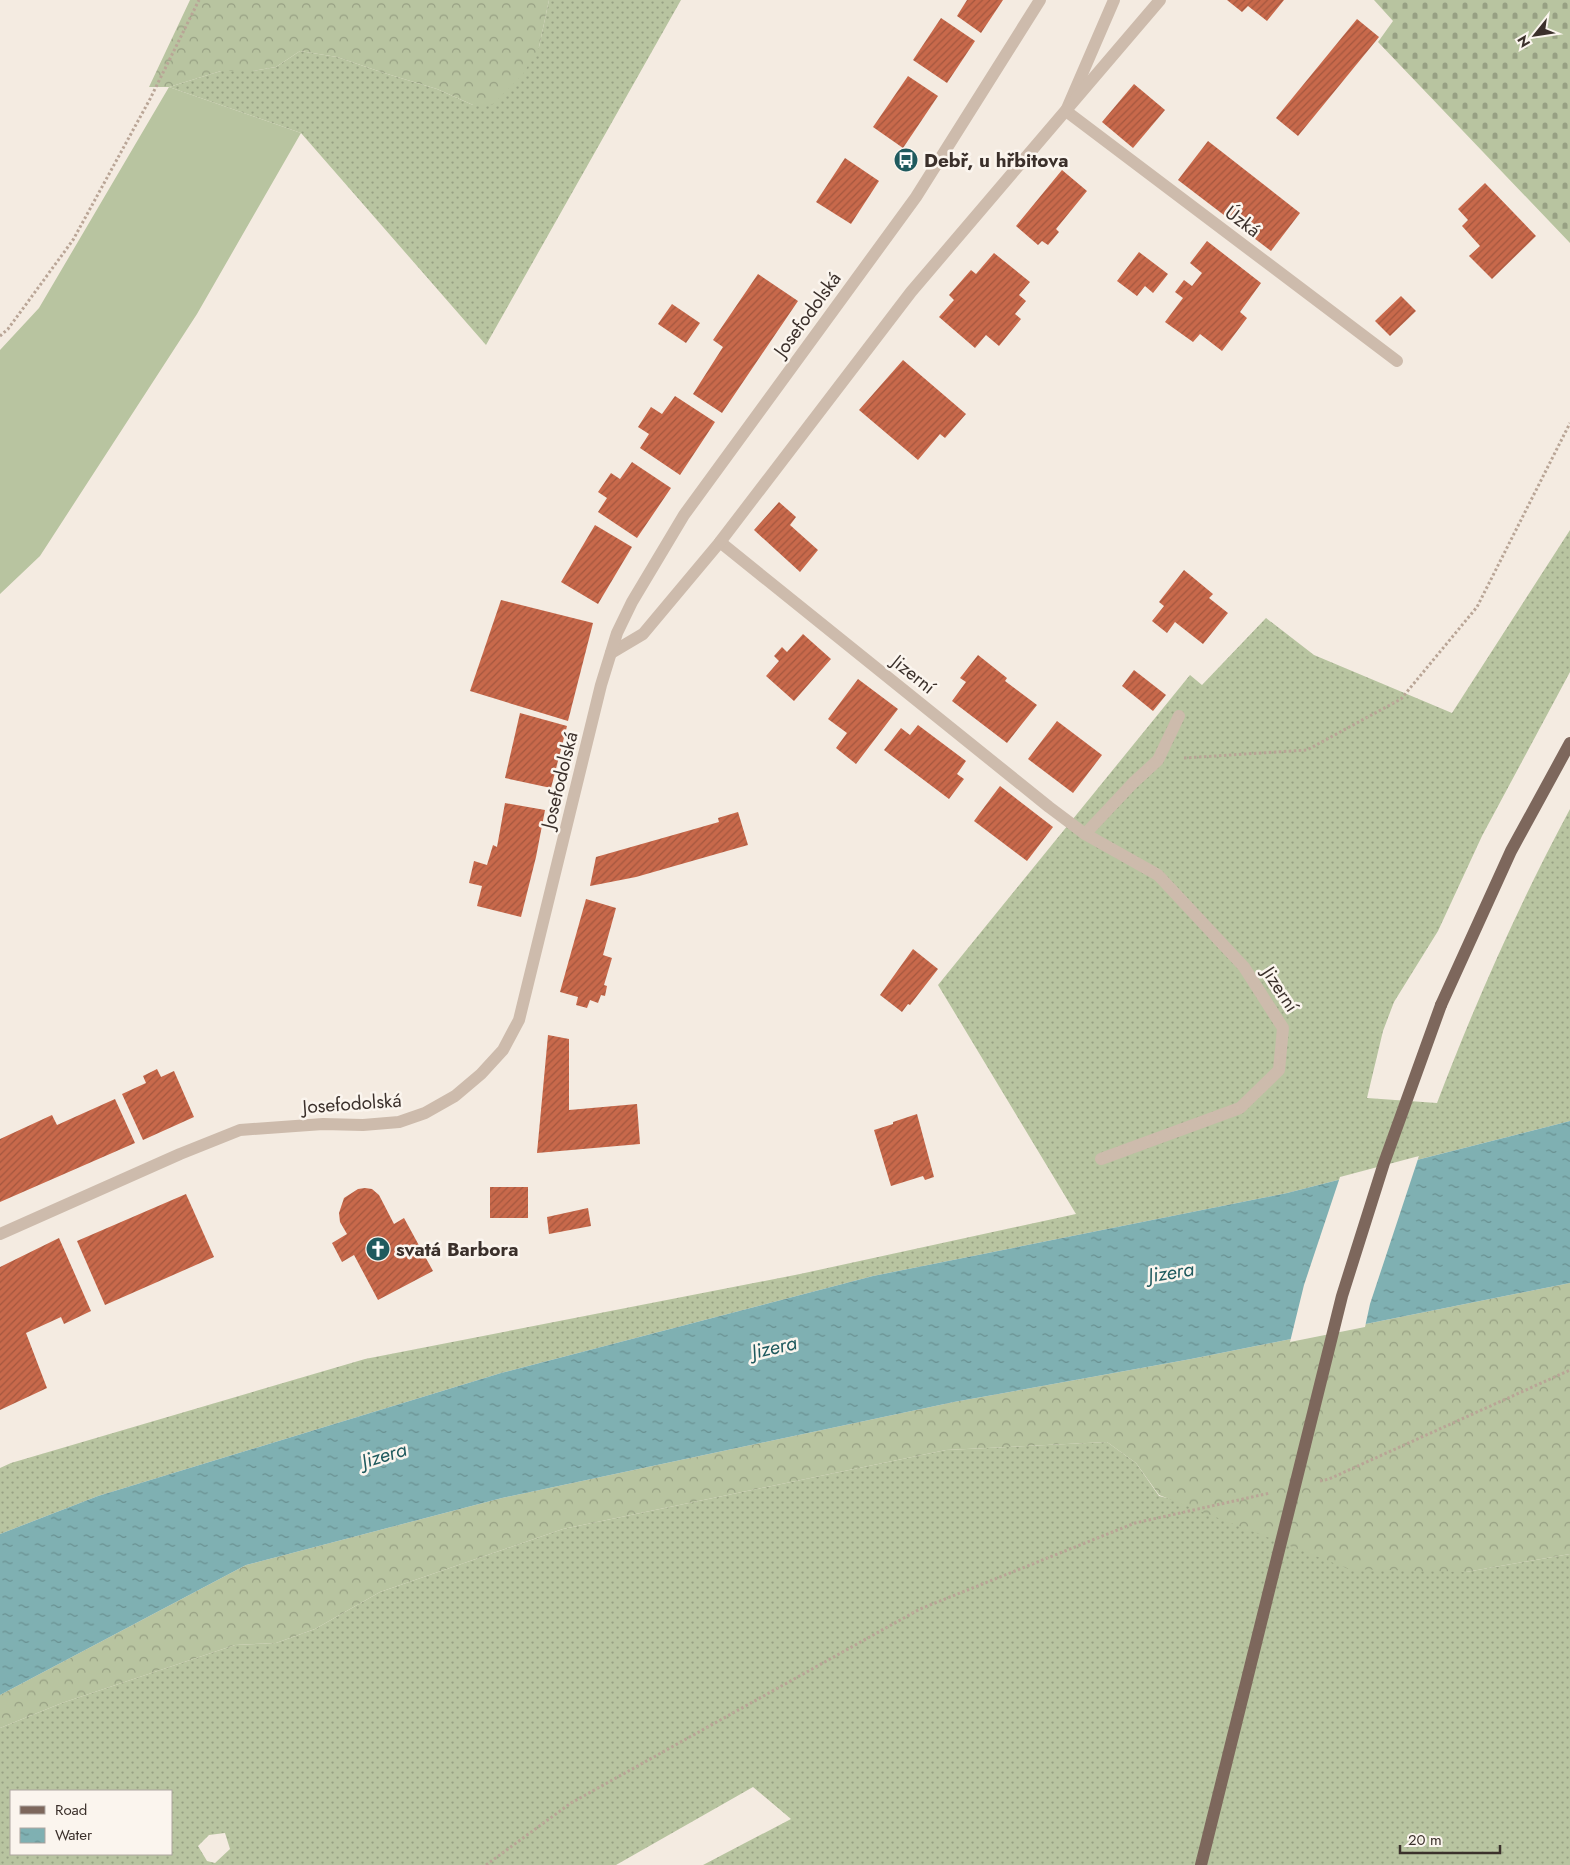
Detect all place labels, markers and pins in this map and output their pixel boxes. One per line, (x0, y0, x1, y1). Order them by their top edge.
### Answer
bus stop icon: Debř, u hřbitova (893, 147, 919, 173)
place label: Debř, u hřbitova (924, 147, 1069, 174)
church icon: svatá Barbora (365, 1236, 391, 1262)
place label: svatá Barbora (396, 1236, 519, 1263)

